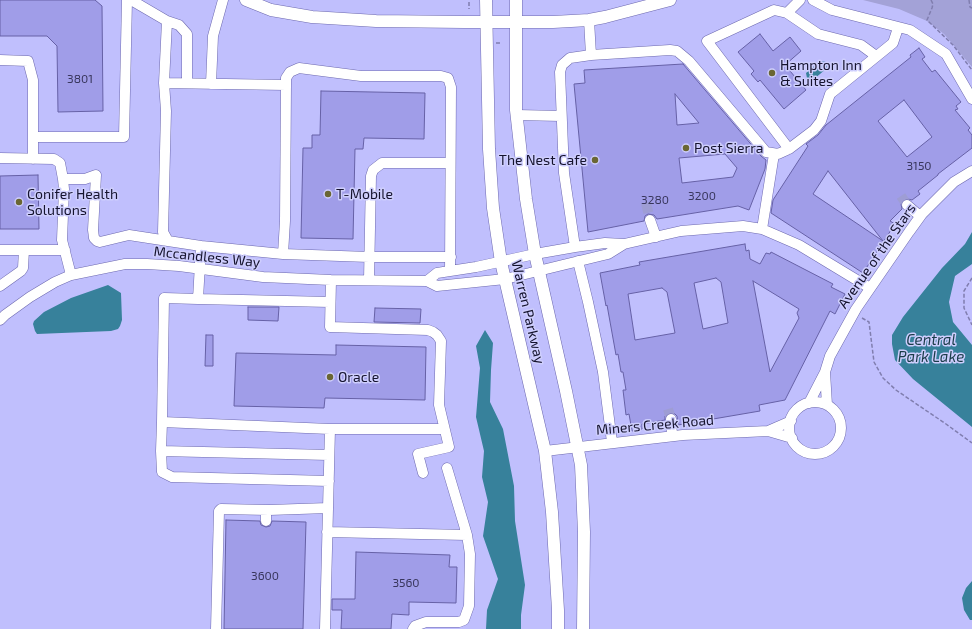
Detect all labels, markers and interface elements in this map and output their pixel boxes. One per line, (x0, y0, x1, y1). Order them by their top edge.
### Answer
place label: Hampton Inn & Suites (780, 57, 862, 90)
marker: Hampton Inn & Suites (767, 68, 777, 78)
house number: 3801 (67, 72, 93, 86)
place label: Post Sierra (694, 140, 763, 156)
marker: Post Sierra (681, 143, 691, 153)
place label: The Nest Cafe (499, 152, 587, 168)
marker: The Nest Cafe (590, 155, 600, 165)
house number: 3150 (906, 159, 932, 173)
place label: Conifer Health Solutions (27, 186, 118, 218)
place label: T-Mobile (336, 186, 393, 202)
marker: T-Mobile (323, 189, 333, 199)
house number: 3200 (688, 189, 716, 203)
house number: 3280 (641, 193, 669, 207)
marker: Conifer Health Solutions (14, 197, 24, 207)
street label: Avenue of the Stars (835, 200, 919, 312)
street label: Mccandless Way (153, 243, 261, 271)
street label: Warren Parkway (508, 259, 548, 365)
water label: Central Park Lake (898, 331, 964, 366)
place label: Oracle (338, 369, 379, 385)
marker: Oracle (325, 372, 335, 382)
street label: Miners Creek Road (595, 411, 715, 439)
house number: 3600 (251, 569, 279, 583)
house number: 3560 (392, 576, 420, 590)

